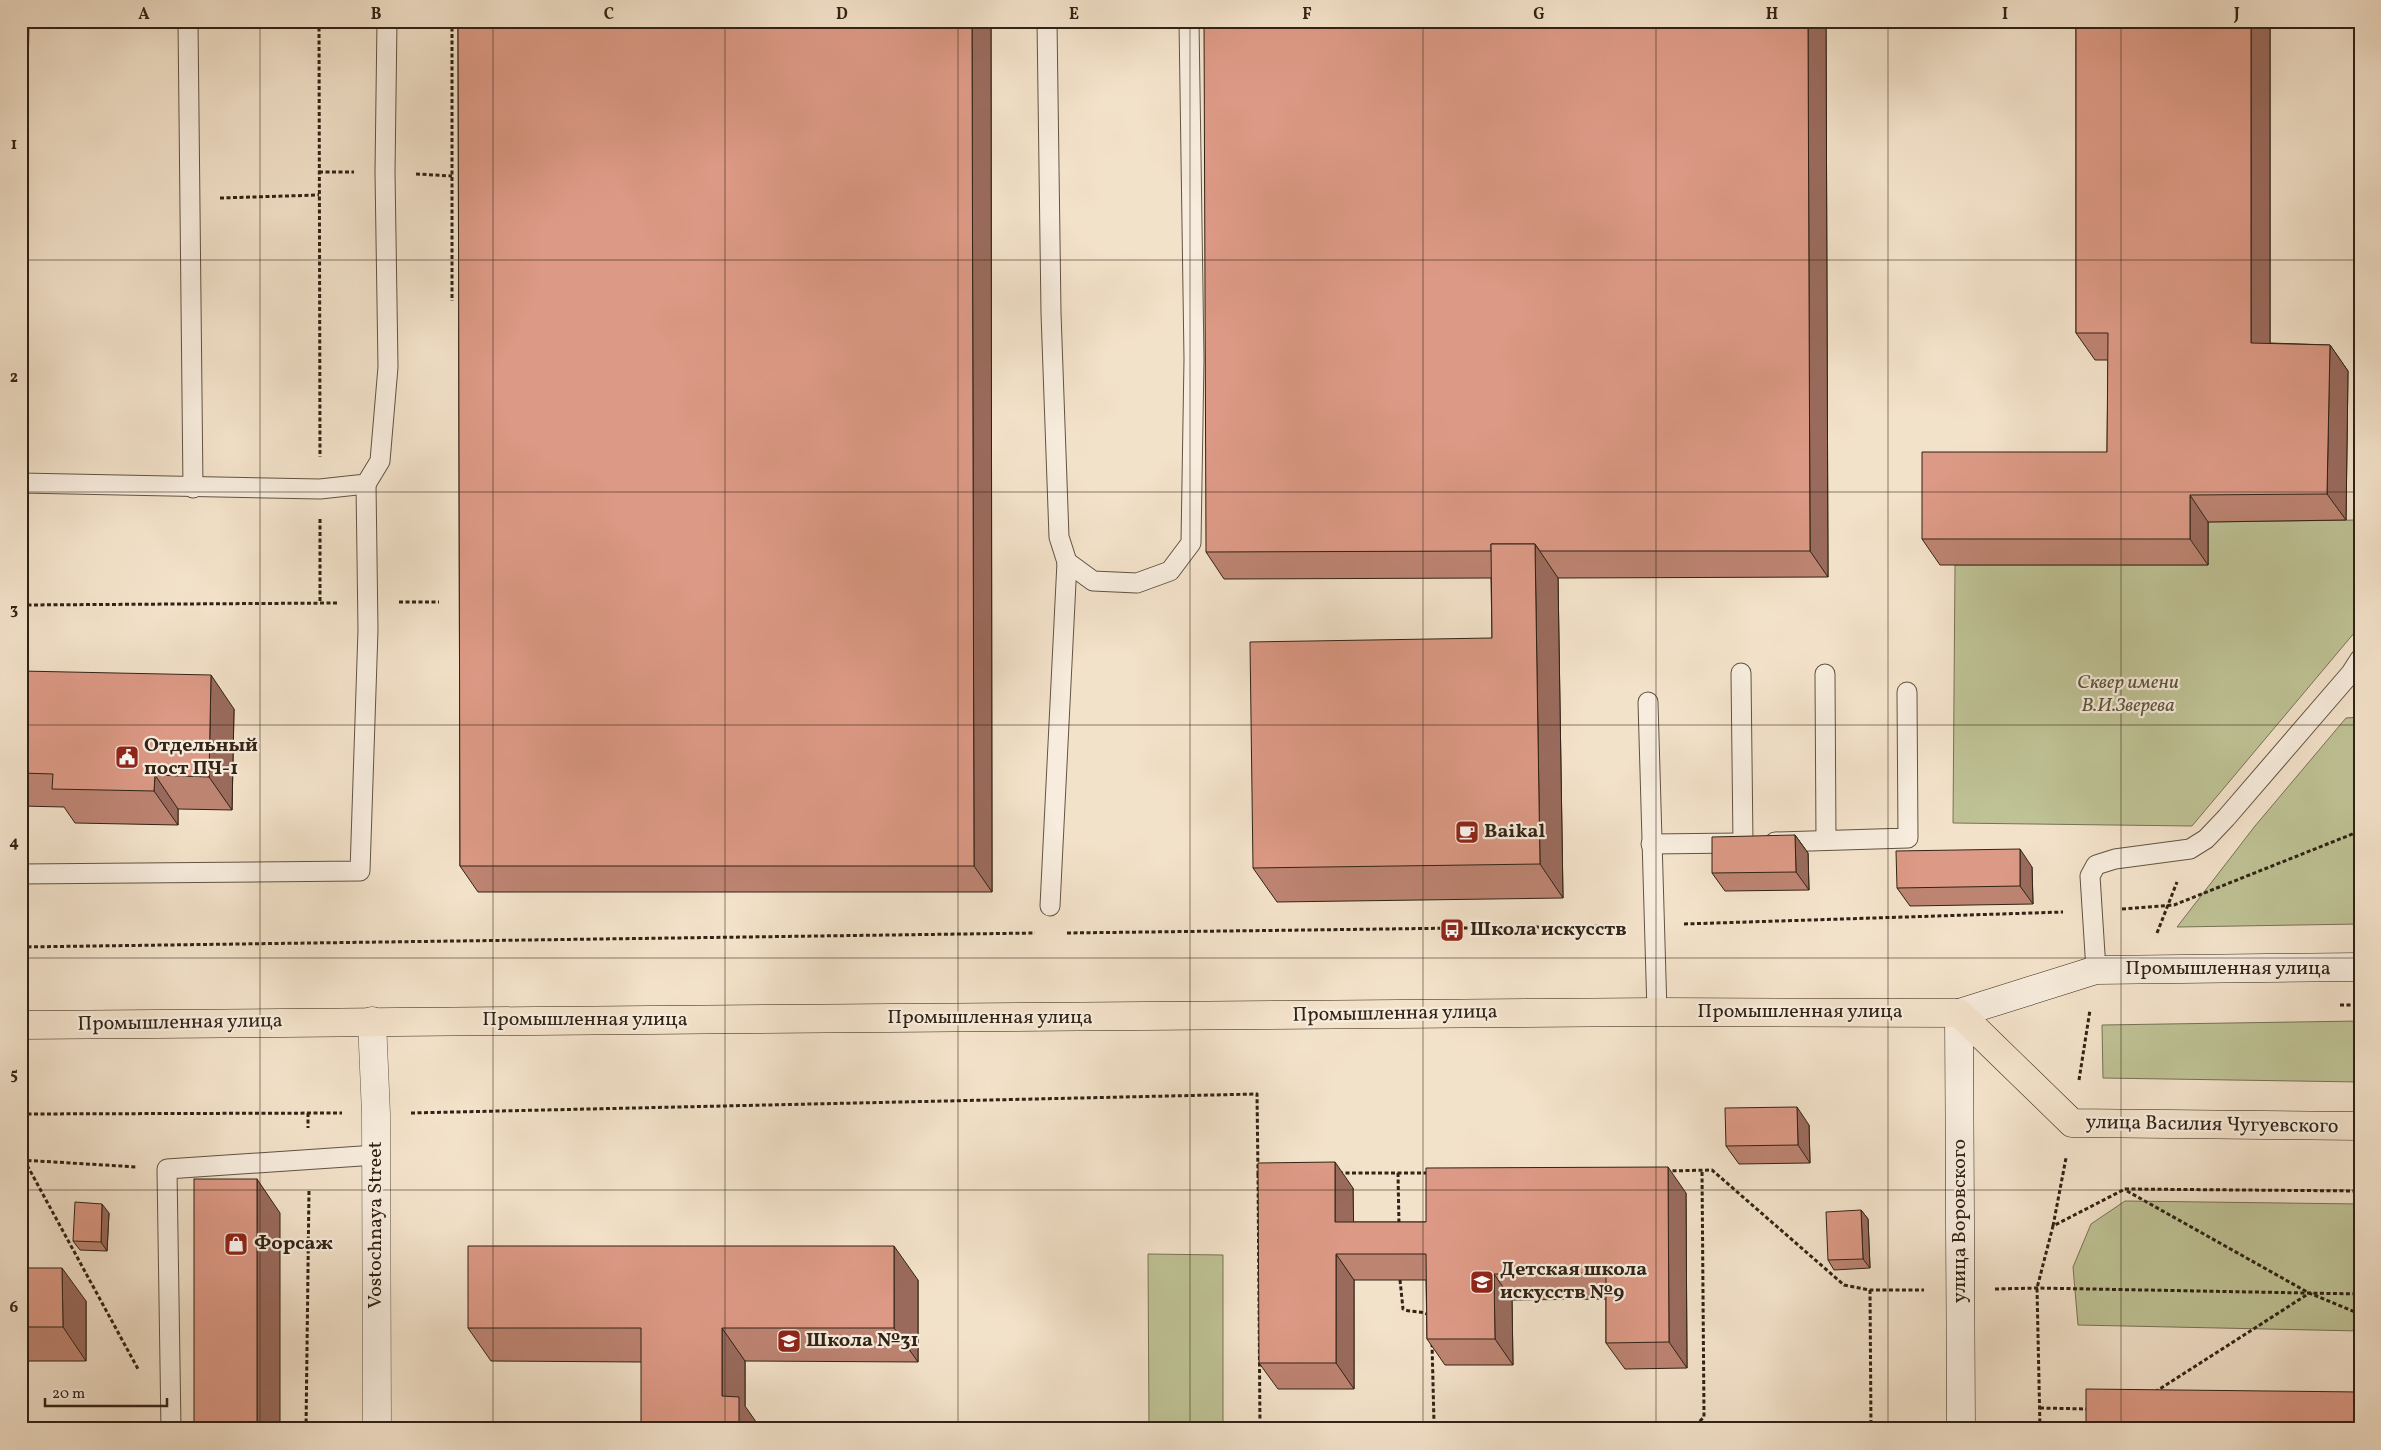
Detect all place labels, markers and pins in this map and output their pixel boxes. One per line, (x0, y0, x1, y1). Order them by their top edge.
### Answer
place label: Отдельный пост ПЧ-1 (144, 732, 258, 783)
public building icon: Отдельный пост ПЧ-1 (114, 744, 140, 770)
place label: Baikal (1484, 818, 1545, 846)
cafe icon: Baikal (1454, 819, 1480, 845)
place label: Школа искусств (1470, 916, 1627, 944)
bus stop icon: Школа искусств (1439, 917, 1465, 943)
place label: Форсаж (254, 1230, 333, 1258)
shop icon: Форсаж (223, 1231, 249, 1257)
place label: Детская школа искусств №9 (1500, 1256, 1647, 1307)
school or university icon: Детская школа искусств №9 (1469, 1269, 1495, 1295)
place label: Школа №31 (806, 1327, 919, 1355)
school or university icon: Школа №31 (776, 1328, 802, 1354)

